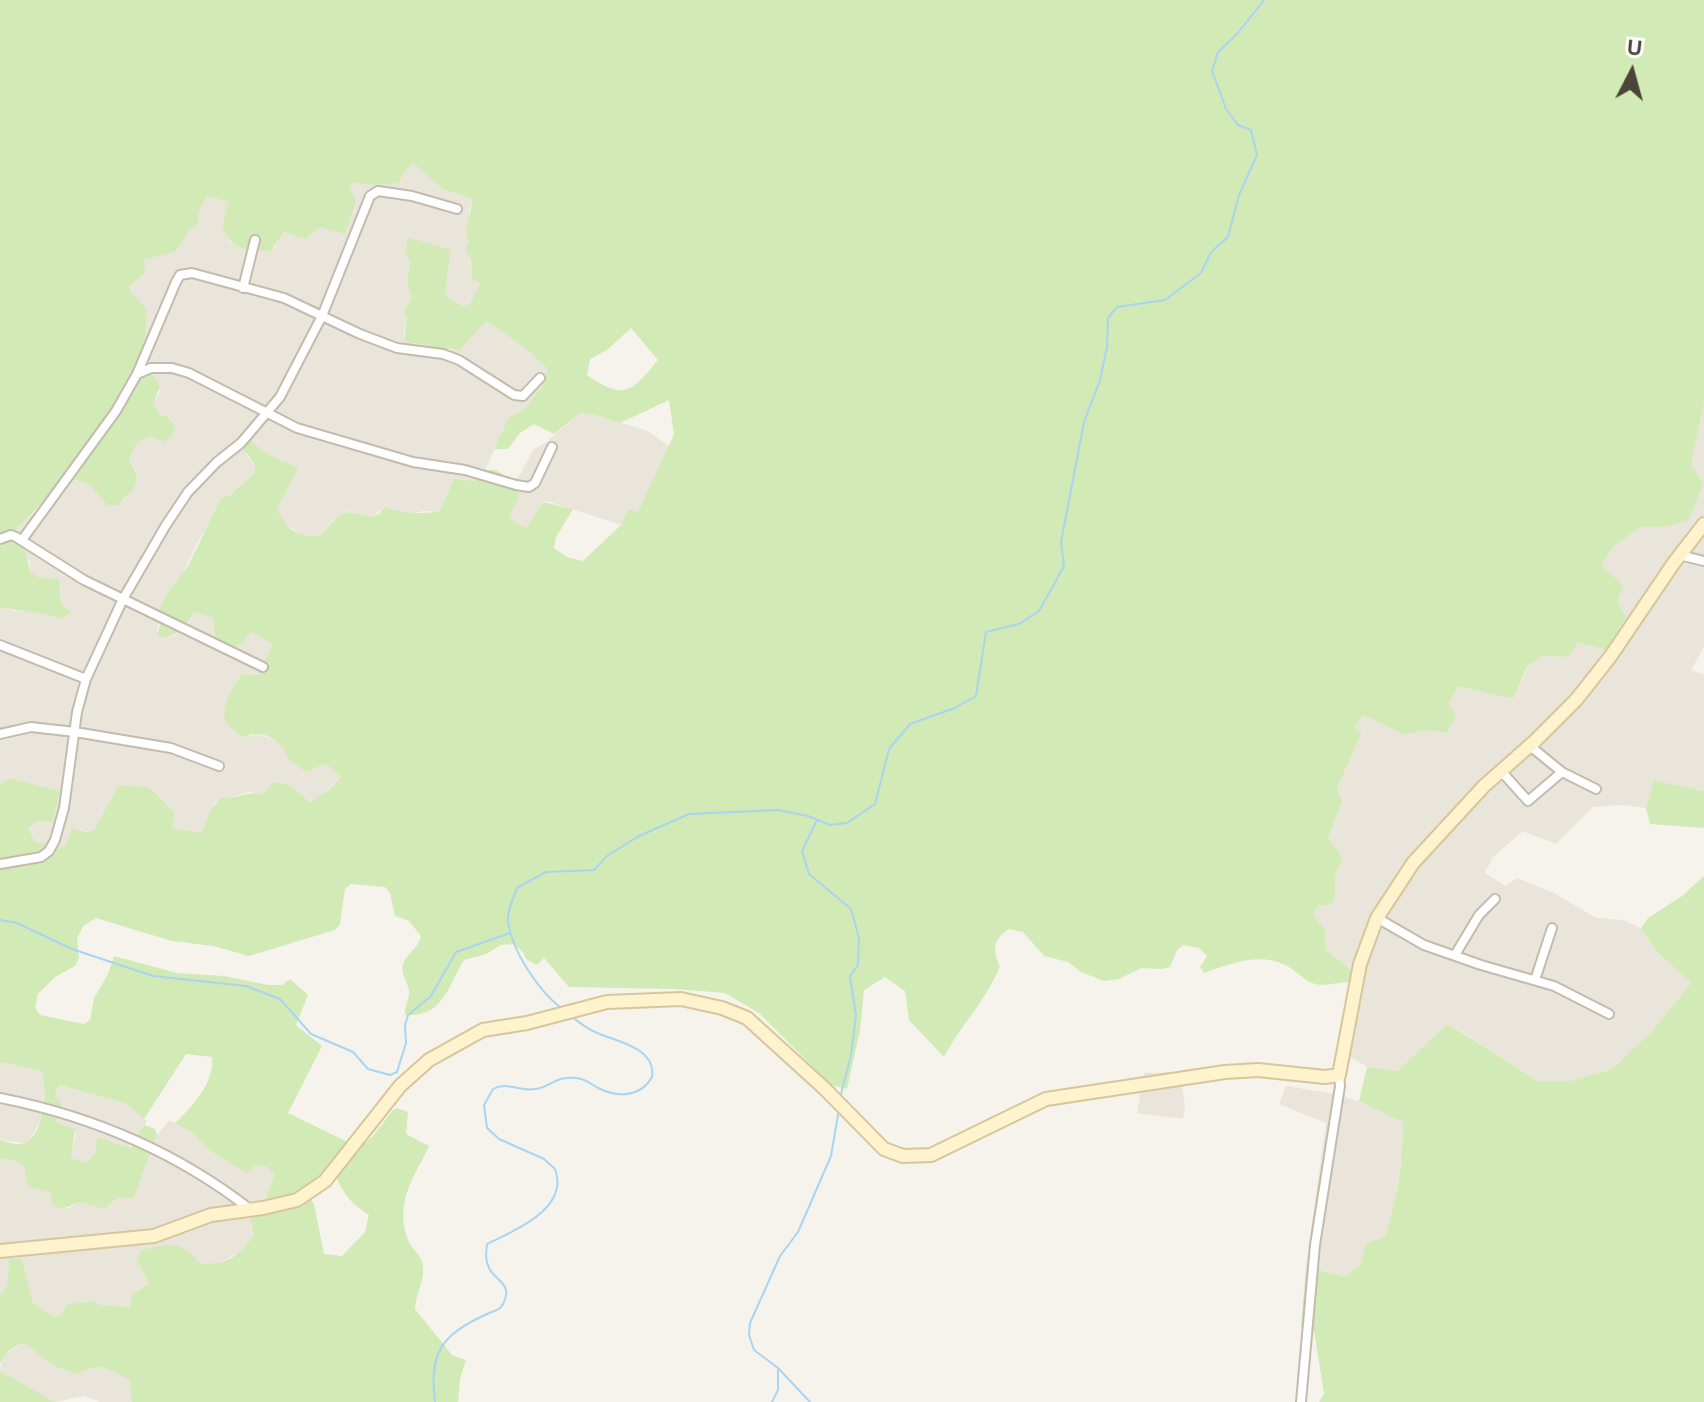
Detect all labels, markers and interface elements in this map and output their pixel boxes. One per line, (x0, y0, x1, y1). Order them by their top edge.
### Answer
north arrow (1592, 32, 1672, 112)
text: U (1626, 32, 1644, 63)

